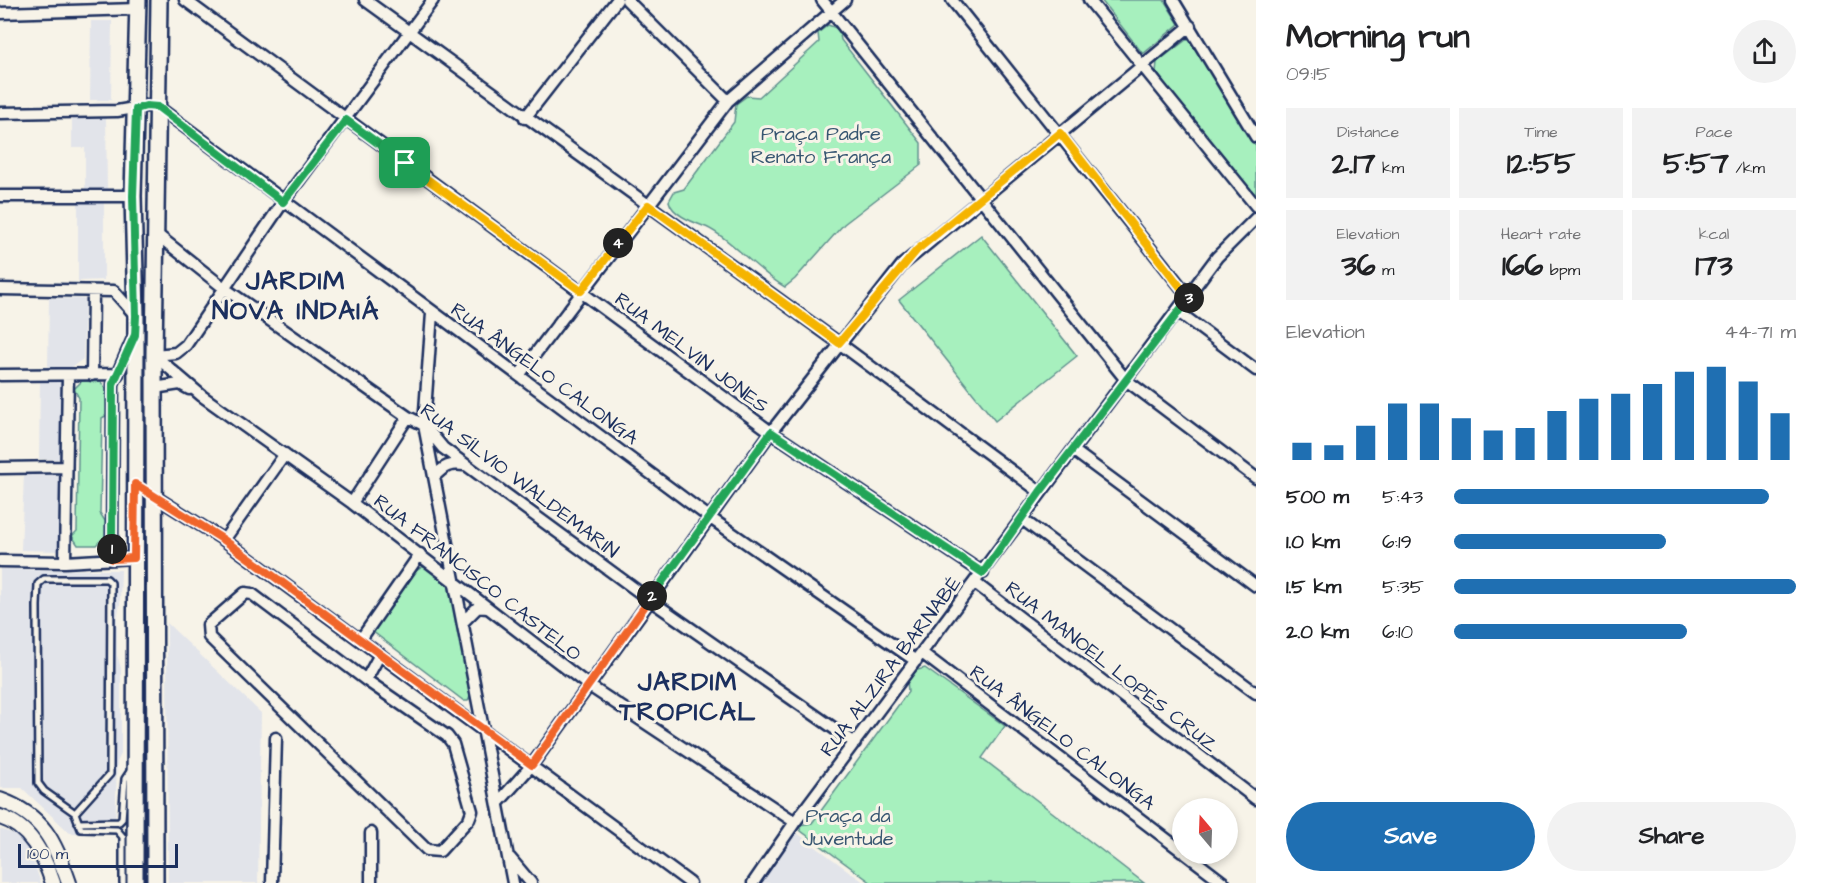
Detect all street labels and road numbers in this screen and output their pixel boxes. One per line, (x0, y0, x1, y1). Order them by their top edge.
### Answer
street label: RUA MELVIN JONES (609, 286, 774, 420)
street label: RUA ÂNGELO CALONGA (445, 296, 644, 452)
street label: RUA SÍLVIO WALDEMARIN (414, 397, 625, 565)
street label: RUA FRANCISCO CASTELO (368, 488, 587, 668)
street label: RUA ALZIRA BARNABÉ (814, 570, 968, 763)
street label: RUA MANOEL LOPES CRUZ (999, 575, 1224, 759)
street label: RUA ÂNGELO CALONGA (964, 659, 1161, 817)

